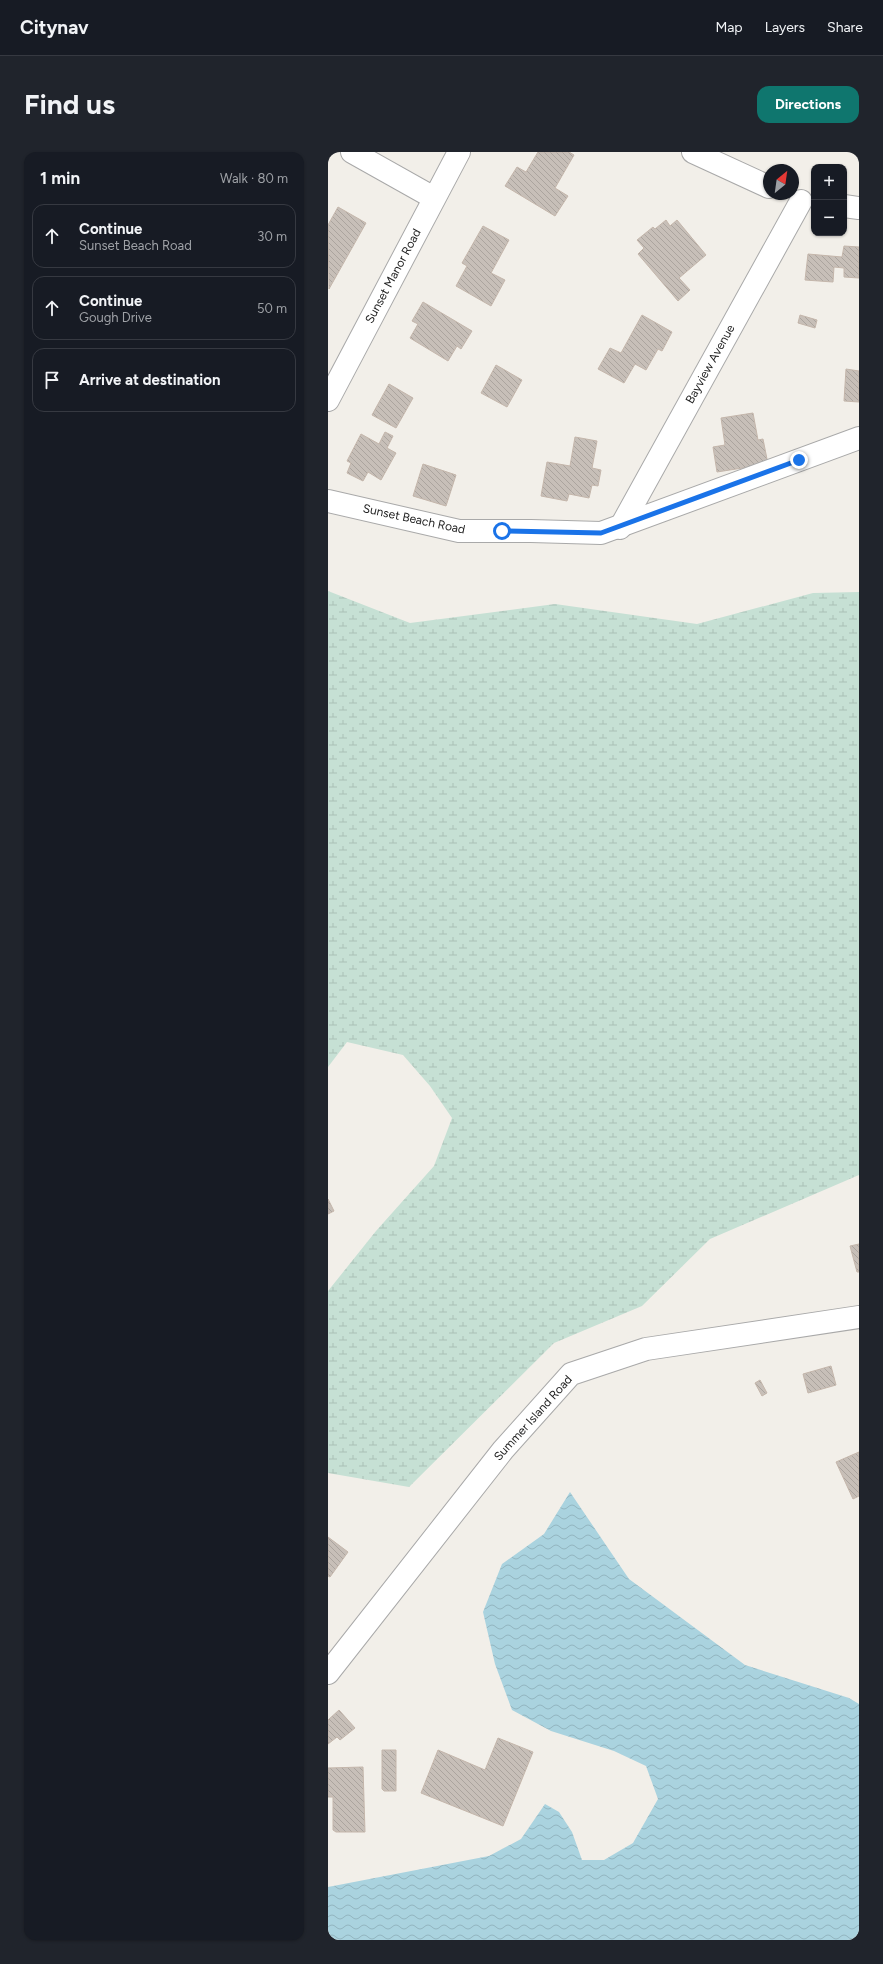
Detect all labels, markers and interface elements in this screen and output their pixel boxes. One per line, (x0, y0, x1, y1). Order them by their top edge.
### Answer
text: Citynav (20, 16, 89, 39)
text: Map (715, 19, 743, 36)
text: Layers (765, 19, 805, 36)
text: Share (827, 19, 863, 36)
button: Directions (757, 86, 859, 123)
text: Find us (24, 87, 115, 121)
north arrow (763, 164, 799, 200)
map controls (811, 164, 847, 236)
button: + (811, 164, 847, 200)
text: 1 min (40, 168, 80, 188)
text: Walk · 80 m (220, 171, 288, 186)
button: − (811, 200, 847, 236)
text: Continue (79, 220, 142, 238)
icon: ahead (41, 225, 63, 247)
street label: Sunset Manor Road (362, 226, 424, 326)
text: 30 m (257, 229, 287, 244)
text: Sunset Beach Road (79, 238, 192, 253)
text: Continue (79, 292, 142, 310)
icon: ahead (41, 297, 63, 319)
text: 50 m (257, 301, 287, 316)
text: Gough Drive (79, 310, 152, 325)
street label: Bayview Avenue (683, 322, 738, 406)
icon: arrive (41, 369, 63, 391)
text: Arrive at destination (79, 371, 220, 389)
route end (790, 451, 808, 469)
street label: Sunset Beach Road (362, 501, 466, 537)
route start (493, 522, 511, 540)
street label: Summer Island Road (491, 1372, 575, 1464)

